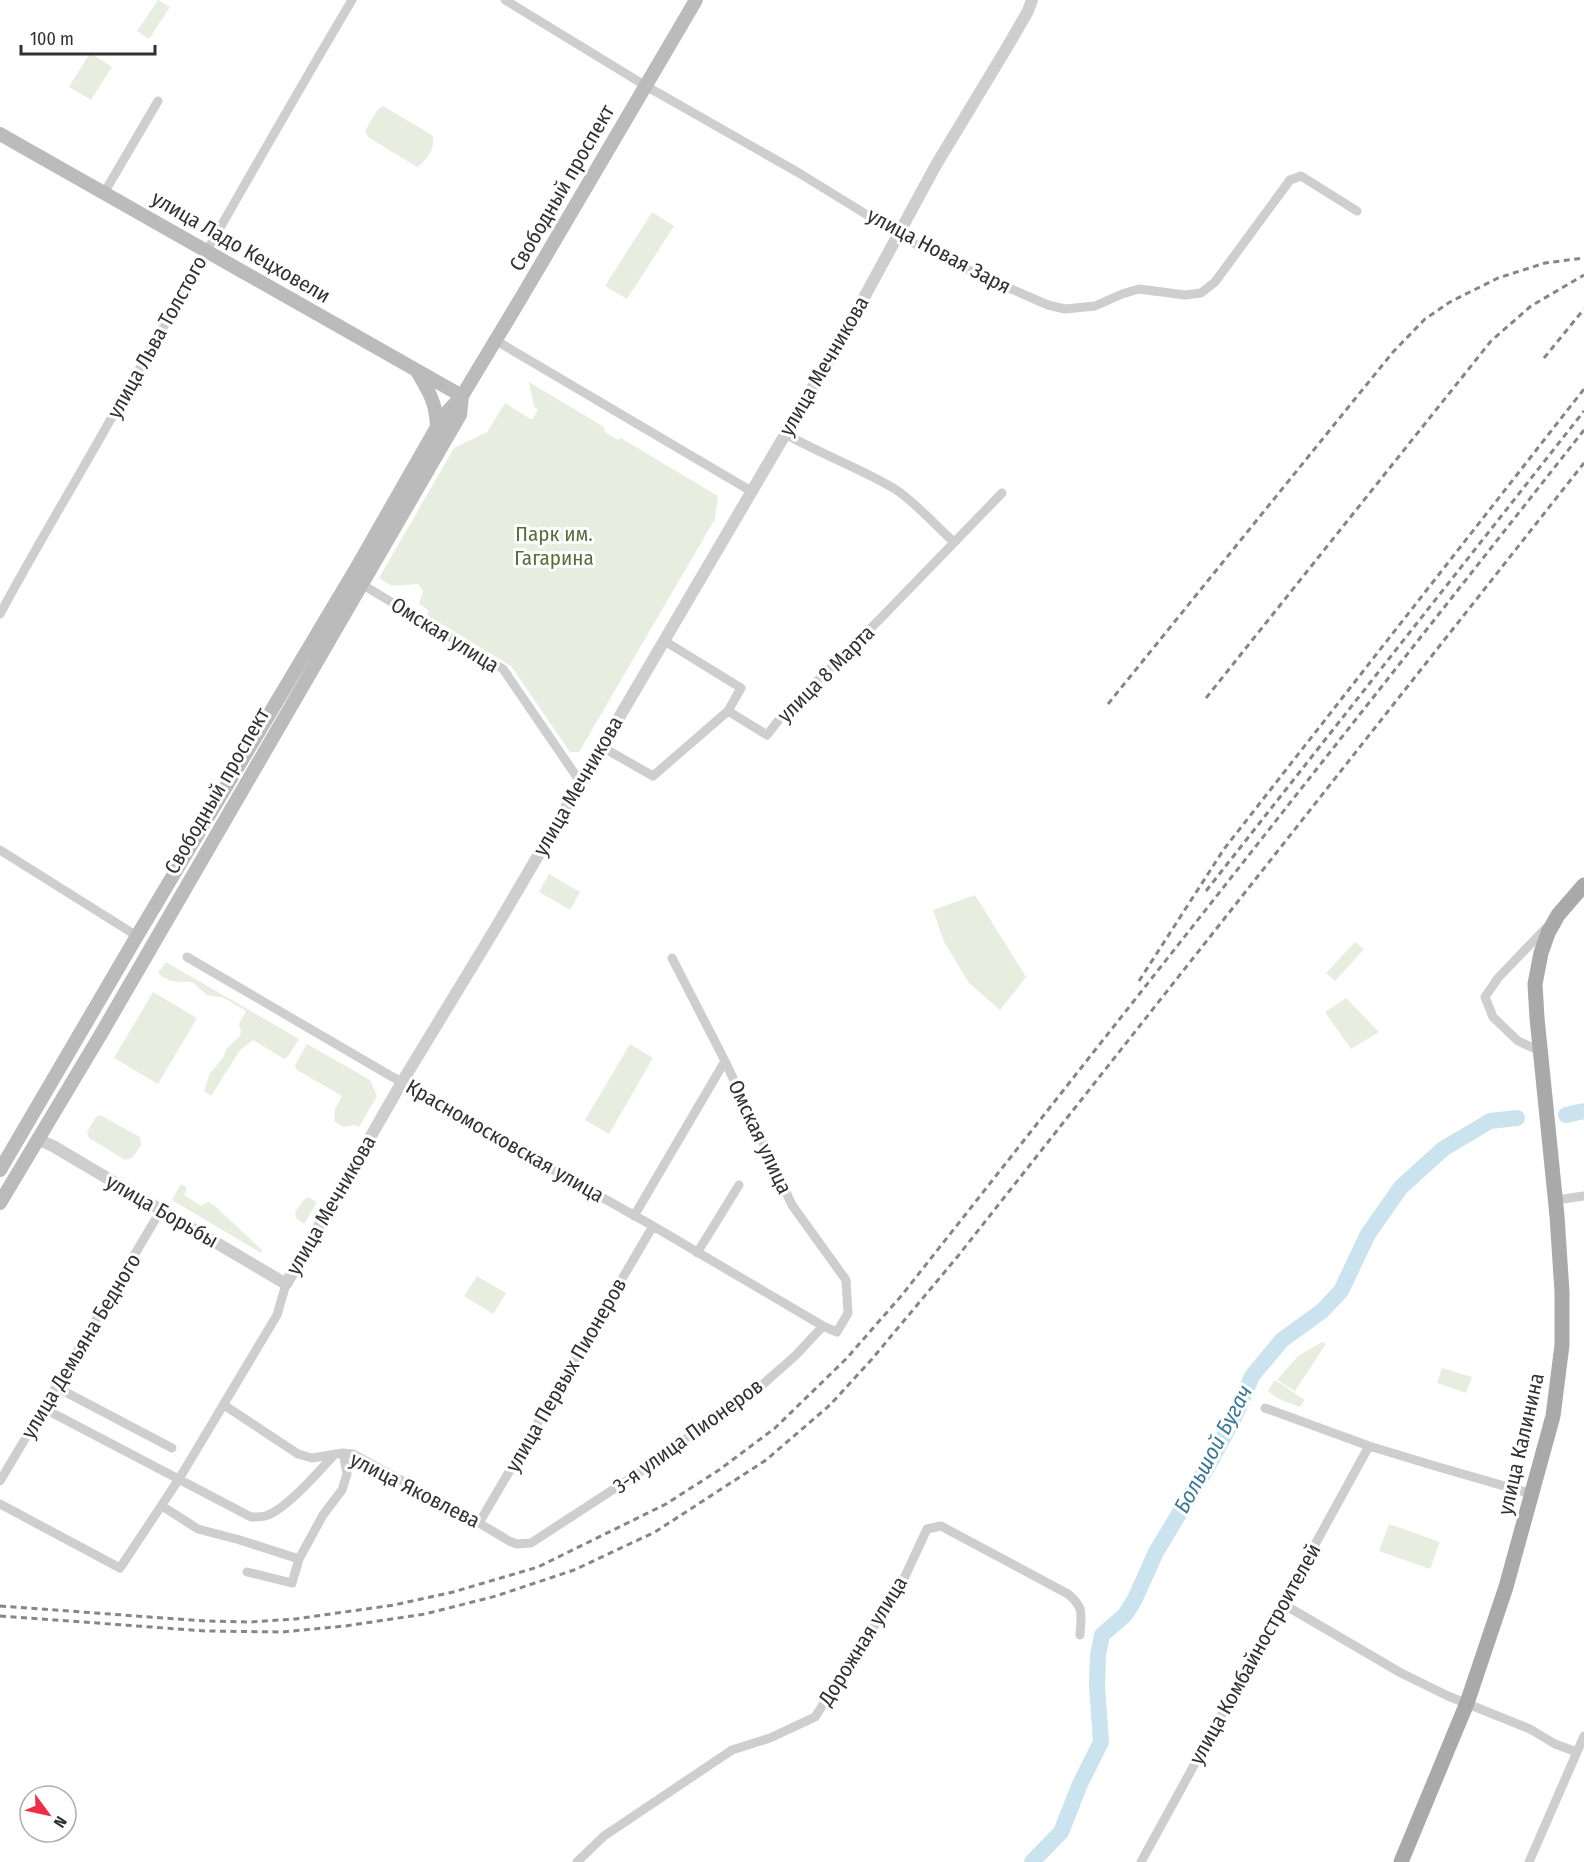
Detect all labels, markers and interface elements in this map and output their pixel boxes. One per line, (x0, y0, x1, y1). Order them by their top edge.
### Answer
scale bar (21, 18, 154, 56)
text: 100 m (30, 28, 74, 50)
street label: Свободный проспект (504, 100, 620, 276)
street label: улица Ладо Кецховели (147, 185, 335, 309)
street label: улица Новая Заря (863, 202, 1015, 300)
street label: улица Льва Толстого (101, 251, 213, 423)
street label: улица Мечникова (773, 291, 875, 441)
park label: Парк им. Гагарина (514, 521, 594, 571)
street label: Омская улица (386, 591, 504, 679)
street label: улица 8 Марта (772, 620, 880, 728)
street label: Свободный проспект (159, 703, 275, 879)
street label: улица Мечникова (527, 711, 629, 861)
street label: Красномосковская улица (401, 1074, 609, 1208)
street label: Омская улица (722, 1076, 798, 1198)
street label: улица Мечникова (280, 1130, 382, 1280)
street label: улица Борьбы (101, 1168, 223, 1254)
street label: улица Демьяна Бедного (15, 1249, 147, 1443)
street label: улица Первых Пионеров (500, 1273, 632, 1477)
street label: улица Калинина (1492, 1370, 1550, 1518)
street label: 3-я улица Пионеров (608, 1373, 768, 1499)
water label: Большой Бугач (1168, 1380, 1258, 1518)
street label: улица Яковлева (346, 1446, 484, 1534)
street label: улица Комбайностроителей (1183, 1539, 1327, 1769)
street label: Дорожная улица (812, 1572, 913, 1711)
north arrow (18, 1784, 78, 1844)
text: N (50, 1813, 71, 1831)

